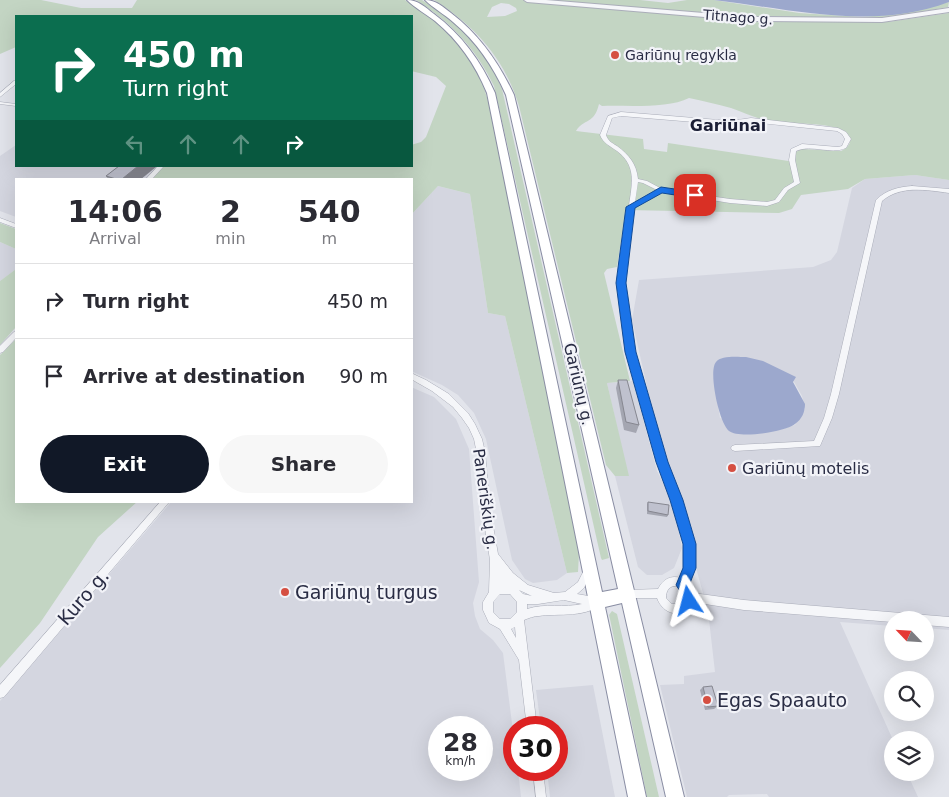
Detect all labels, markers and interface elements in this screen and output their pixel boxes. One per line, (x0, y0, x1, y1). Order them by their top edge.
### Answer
street label: Titnago g. (701, 7, 774, 27)
icon: right (40, 35, 105, 100)
text: 450 m (123, 35, 245, 75)
place label: Gariūnų regykla (625, 47, 737, 63)
marker: Gariūnų regykla (609, 49, 621, 61)
text: Turn right (123, 76, 228, 101)
district label: Gariūnai (690, 116, 766, 135)
icon: left (121, 130, 149, 158)
icon: ahead (174, 130, 202, 158)
icon: ahead (227, 130, 255, 158)
icon: right (280, 130, 308, 158)
pin (674, 174, 716, 216)
icon: arrive (681, 181, 709, 209)
text: 14:06 (67, 194, 163, 229)
text: 2 (220, 194, 241, 229)
text: 540 (298, 194, 361, 229)
text: Arrival (89, 229, 141, 248)
text: min (215, 229, 246, 248)
text: m (321, 229, 337, 248)
icon: right (40, 287, 68, 315)
text: Turn right (83, 290, 189, 312)
text: 450 m (327, 290, 388, 312)
street label: Gariūnų g. (560, 341, 597, 427)
icon: arrive (40, 362, 68, 390)
text: Arrive at destination (83, 365, 305, 387)
text: 90 m (339, 365, 388, 387)
button: Exit (40, 435, 209, 493)
button: Share (219, 435, 388, 493)
street label: Paneriškių g. (469, 447, 502, 551)
place label: Gariūnų motelis (742, 459, 869, 478)
marker: Gariūnų motelis (726, 462, 738, 474)
street label: Kuro g. (53, 565, 113, 629)
position arrow (662, 574, 714, 626)
place label: Gariūnų turgus (295, 581, 438, 603)
marker: Gariūnų turgus (279, 586, 291, 598)
north arrow (884, 611, 934, 661)
map controls (884, 611, 934, 781)
button: search (884, 671, 934, 721)
place label: Egas Spaauto (717, 689, 847, 711)
marker: Egas Spaauto (701, 694, 713, 706)
speed limit sign: 30 (503, 716, 568, 781)
text: 28 (443, 728, 478, 757)
button: layers (884, 731, 934, 781)
text: km/h (445, 754, 476, 768)

